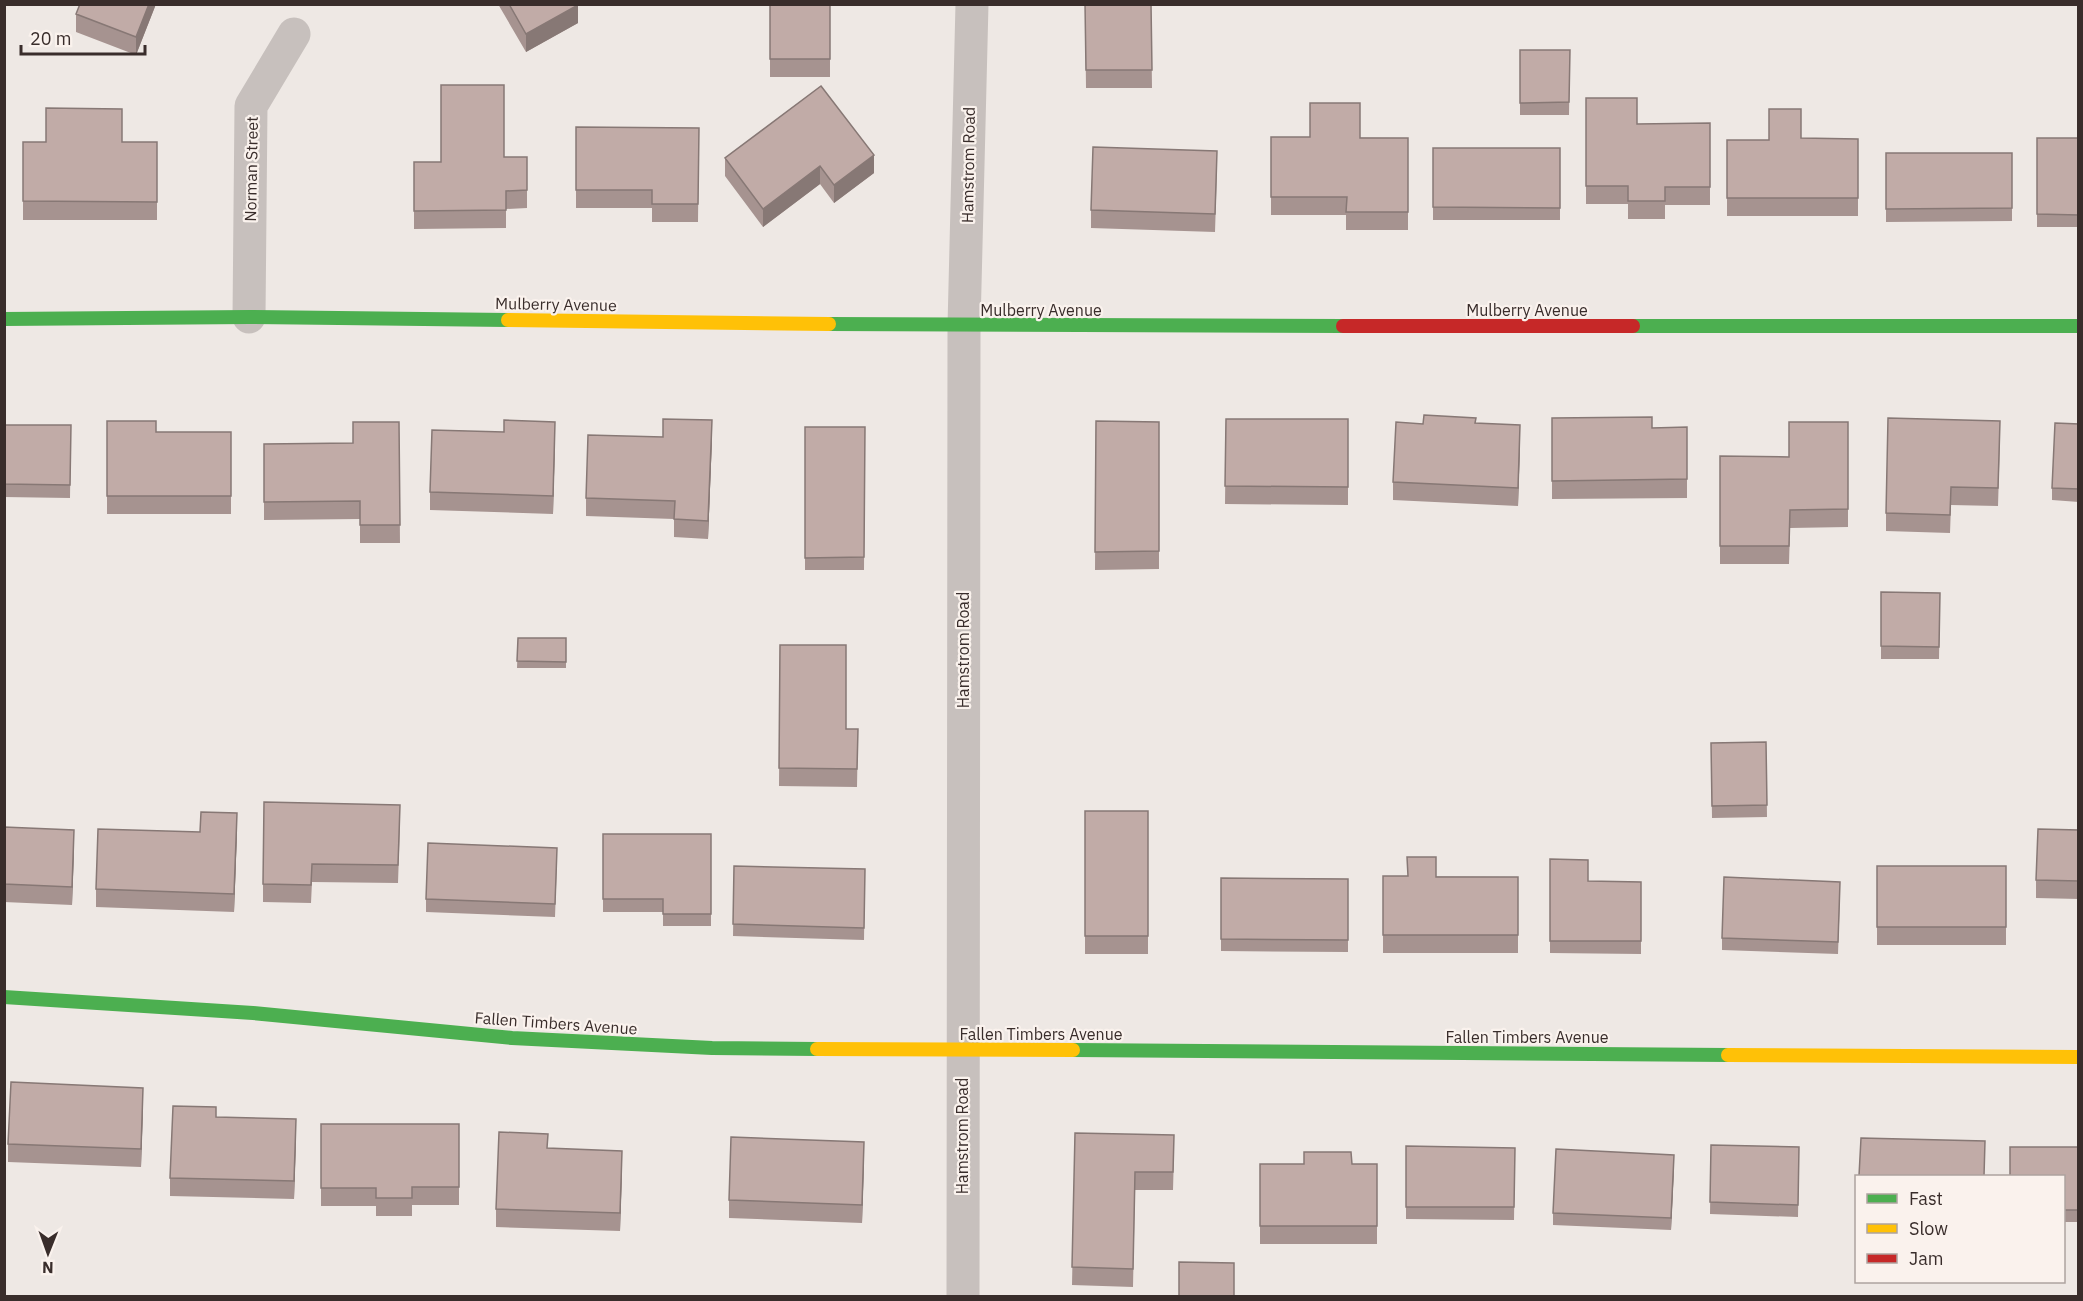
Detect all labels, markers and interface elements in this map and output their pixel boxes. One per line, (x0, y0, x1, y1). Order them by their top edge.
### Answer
scale bar (21, 18, 146, 56)
text: 20 m (30, 27, 72, 50)
street label: Hamstrom Road (957, 107, 979, 223)
street label: Norman Street (240, 116, 262, 222)
street label: Mulberry Avenue (495, 293, 617, 315)
street label: Mulberry Avenue (980, 300, 1102, 320)
street label: Mulberry Avenue (1466, 300, 1588, 320)
street label: Hamstrom Road (953, 592, 973, 708)
street label: Fallen Timbers Avenue (474, 1007, 638, 1039)
street label: Fallen Timbers Avenue (959, 1024, 1123, 1044)
street label: Fallen Timbers Avenue (1445, 1027, 1609, 1047)
street label: Hamstrom Road (952, 1078, 972, 1194)
legend (1855, 1175, 2065, 1283)
text: Fast (1909, 1187, 1943, 1210)
text: Slow (1909, 1217, 1948, 1240)
north arrow (18, 1223, 78, 1283)
text: Jam (1909, 1247, 1944, 1270)
text: N (42, 1258, 54, 1278)

